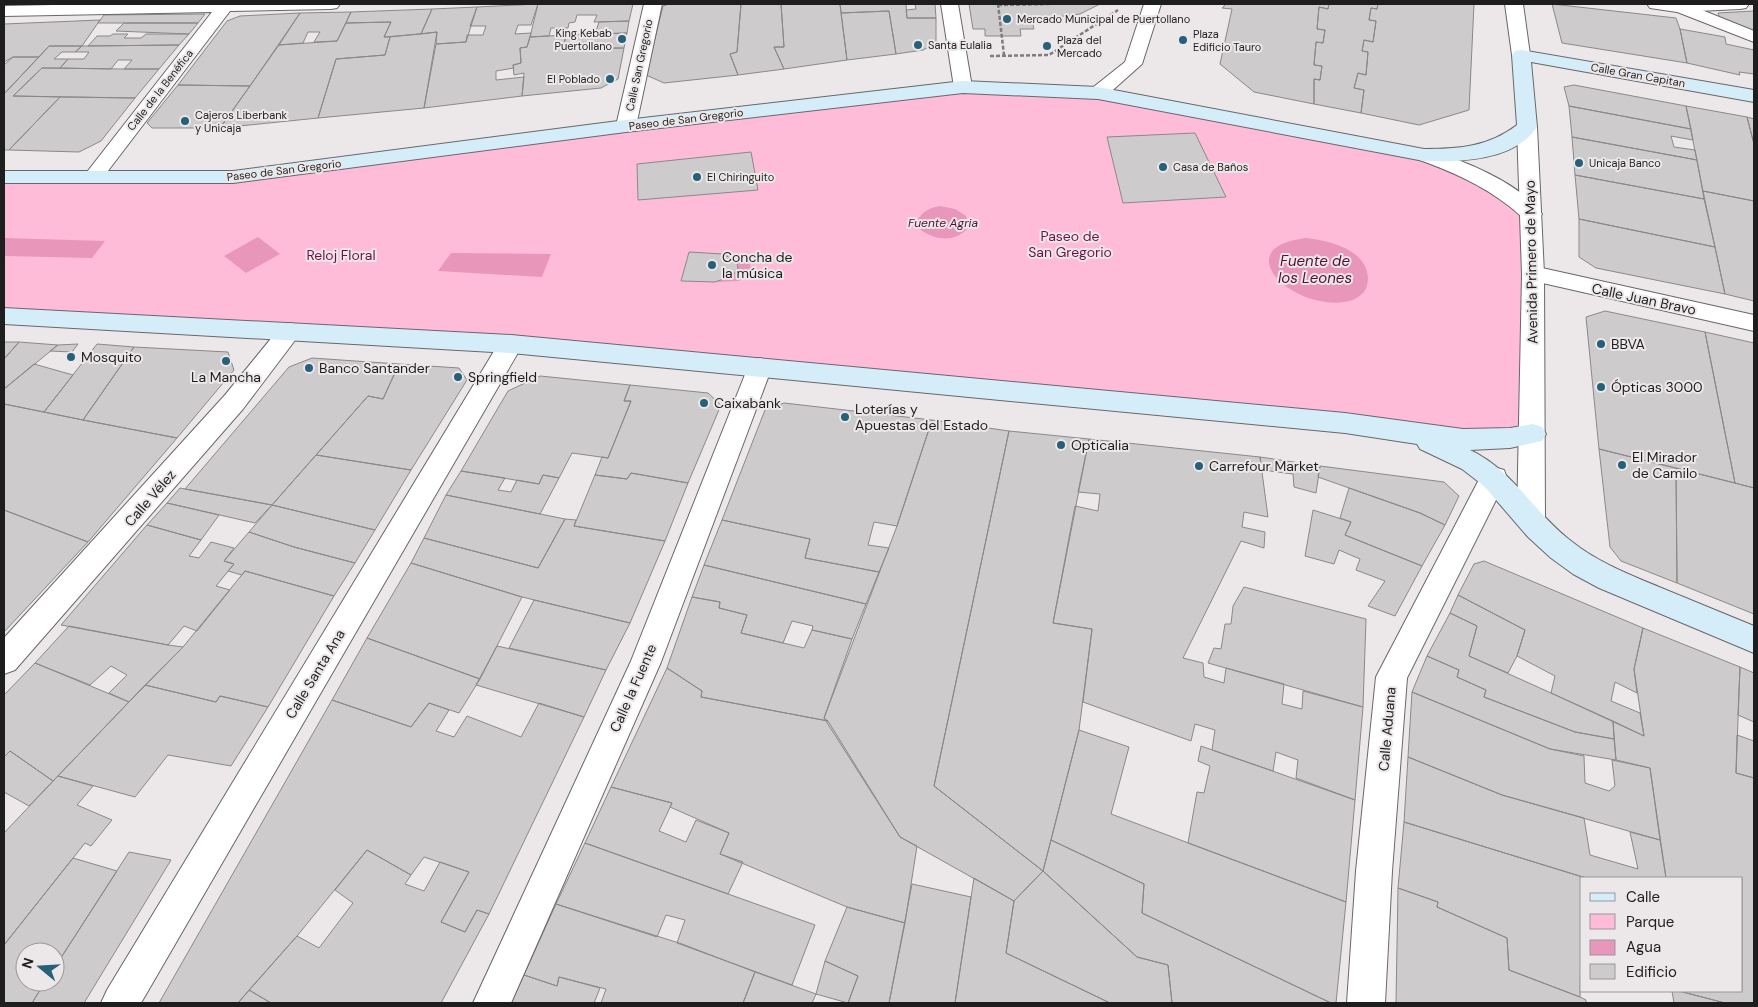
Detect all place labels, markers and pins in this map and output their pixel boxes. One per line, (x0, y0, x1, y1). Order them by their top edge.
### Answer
place label: Mercado Municipal de Puertollano (1017, 12, 1190, 26)
marker: Mercado Municipal de Puertollano (1001, 13, 1013, 25)
place label: King Kebab Puertollano (555, 26, 612, 53)
place label: Plaza Edificio Tauro (1193, 27, 1261, 54)
marker: King Kebab Puertollano (616, 33, 628, 45)
place label: Plaza del Mercado (1057, 33, 1102, 60)
marker: Plaza Edificio Tauro (1177, 34, 1189, 46)
place label: Santa Eulalia (928, 38, 992, 52)
marker: Santa Eulalia (912, 39, 924, 51)
marker: Plaza del Mercado (1041, 40, 1053, 52)
place label: El Poblado (547, 72, 600, 86)
marker: El Poblado (604, 73, 616, 85)
place label: Cajeros Liberbank y Unicaja (195, 108, 287, 135)
marker: Cajeros Liberbank y Unicaja (179, 115, 191, 127)
place label: Unicaja Banco (1589, 156, 1661, 170)
marker: Unicaja Banco (1573, 157, 1585, 169)
place label: Casa de Baños (1173, 160, 1248, 174)
marker: Casa de Baños (1157, 161, 1169, 173)
place label: El Chiringuito (707, 170, 774, 184)
marker: El Chiringuito (691, 171, 703, 183)
place label: Concha de la música (722, 248, 793, 282)
marker: Concha de la música (706, 259, 718, 271)
place label: BBVA (1611, 335, 1645, 353)
marker: BBVA (1595, 338, 1607, 350)
place label: Mosquito (81, 348, 142, 366)
marker: Mosquito (65, 351, 77, 363)
marker: La Mancha (220, 355, 232, 367)
place label: Banco Santander (319, 359, 430, 377)
marker: Banco Santander (303, 362, 315, 374)
place label: La Mancha (191, 368, 261, 386)
place label: Springfield (468, 368, 537, 386)
marker: Springfield (452, 371, 464, 383)
place label: Ópticas 3000 (1611, 378, 1703, 396)
marker: Ópticas 3000 (1595, 381, 1607, 393)
place label: Caixabank (714, 394, 781, 412)
marker: Caixabank (698, 397, 710, 409)
place label: Loterías y Apuestas del Estado (855, 400, 988, 434)
marker: Loterías y Apuestas del Estado (839, 411, 851, 423)
place label: Opticalia (1071, 436, 1129, 454)
marker: Opticalia (1055, 439, 1067, 451)
place label: El Mirador de Camilo (1632, 448, 1697, 482)
place label: Carrefour Market (1209, 457, 1319, 475)
marker: El Mirador de Camilo (1616, 459, 1628, 471)
marker: Carrefour Market (1193, 460, 1205, 472)

